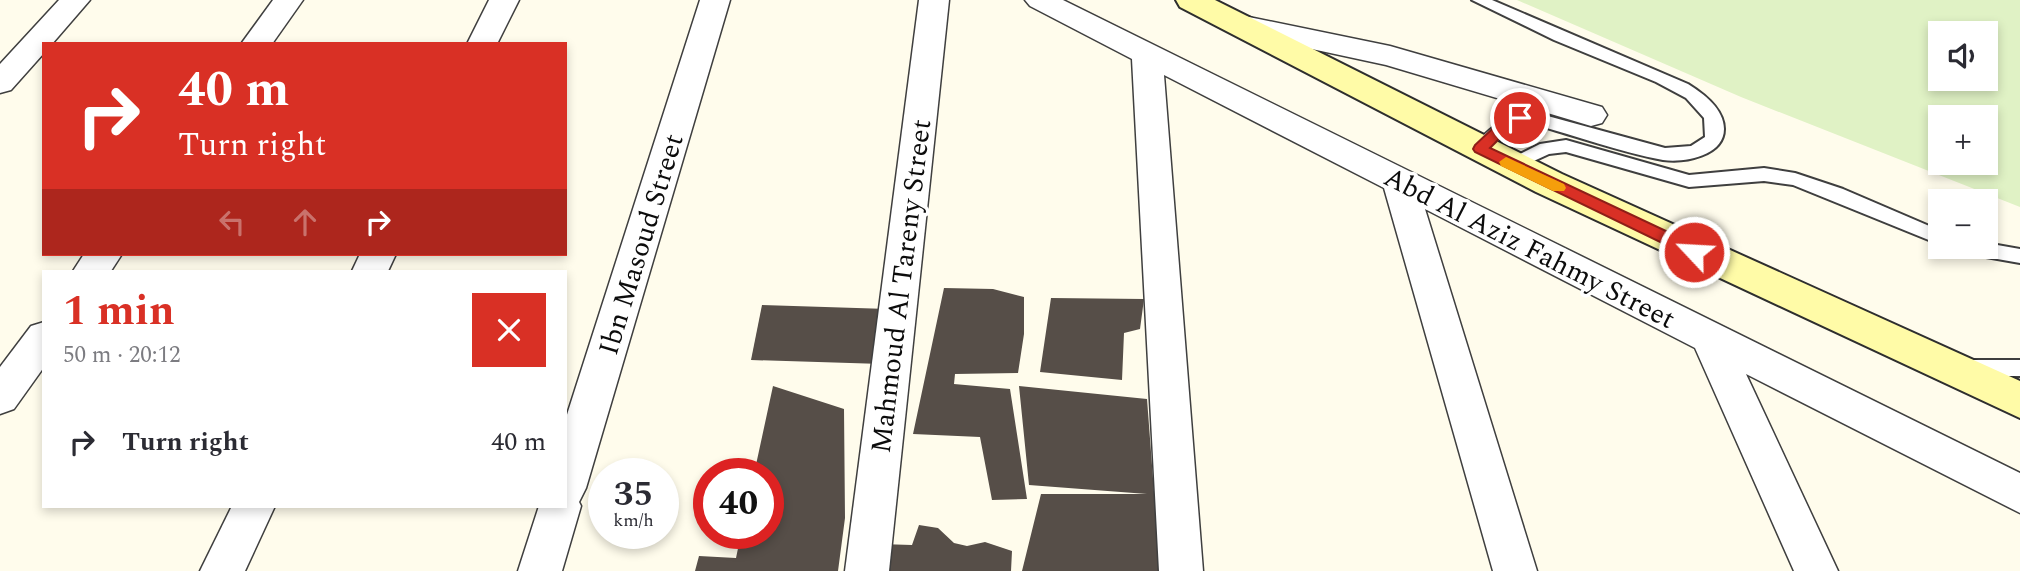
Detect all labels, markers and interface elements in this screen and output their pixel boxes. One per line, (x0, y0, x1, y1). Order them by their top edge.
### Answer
map controls (1928, 21, 1998, 259)
button: sound (1928, 21, 1998, 91)
text: 40 m (178, 53, 289, 128)
icon: right (63, 70, 154, 161)
pin (1490, 88, 1550, 148)
icon: arrive (1501, 99, 1539, 137)
button: + (1928, 105, 1998, 175)
street label: Mahmoud Al Tareny Street (860, 117, 943, 456)
text: Turn right (178, 121, 326, 170)
street label: Ibn Masoud Street (587, 128, 696, 360)
street label: Abd Al Aziz Fahmy Street (1376, 156, 1683, 341)
button: − (1928, 189, 1998, 259)
icon: left (213, 203, 251, 241)
icon: ahead (286, 203, 324, 241)
icon: right (359, 203, 397, 241)
position arrow (1657, 215, 1731, 289)
text: 1 min (63, 280, 175, 343)
button: close (472, 293, 546, 367)
text: 50 m · 20:12 (63, 338, 181, 373)
text: Turn right (122, 422, 249, 462)
text: 40 m (491, 422, 546, 462)
icon: right (63, 423, 101, 461)
speed limit sign: 40 (693, 458, 784, 549)
text: 35 (614, 468, 653, 521)
text: km/h (613, 507, 654, 534)

